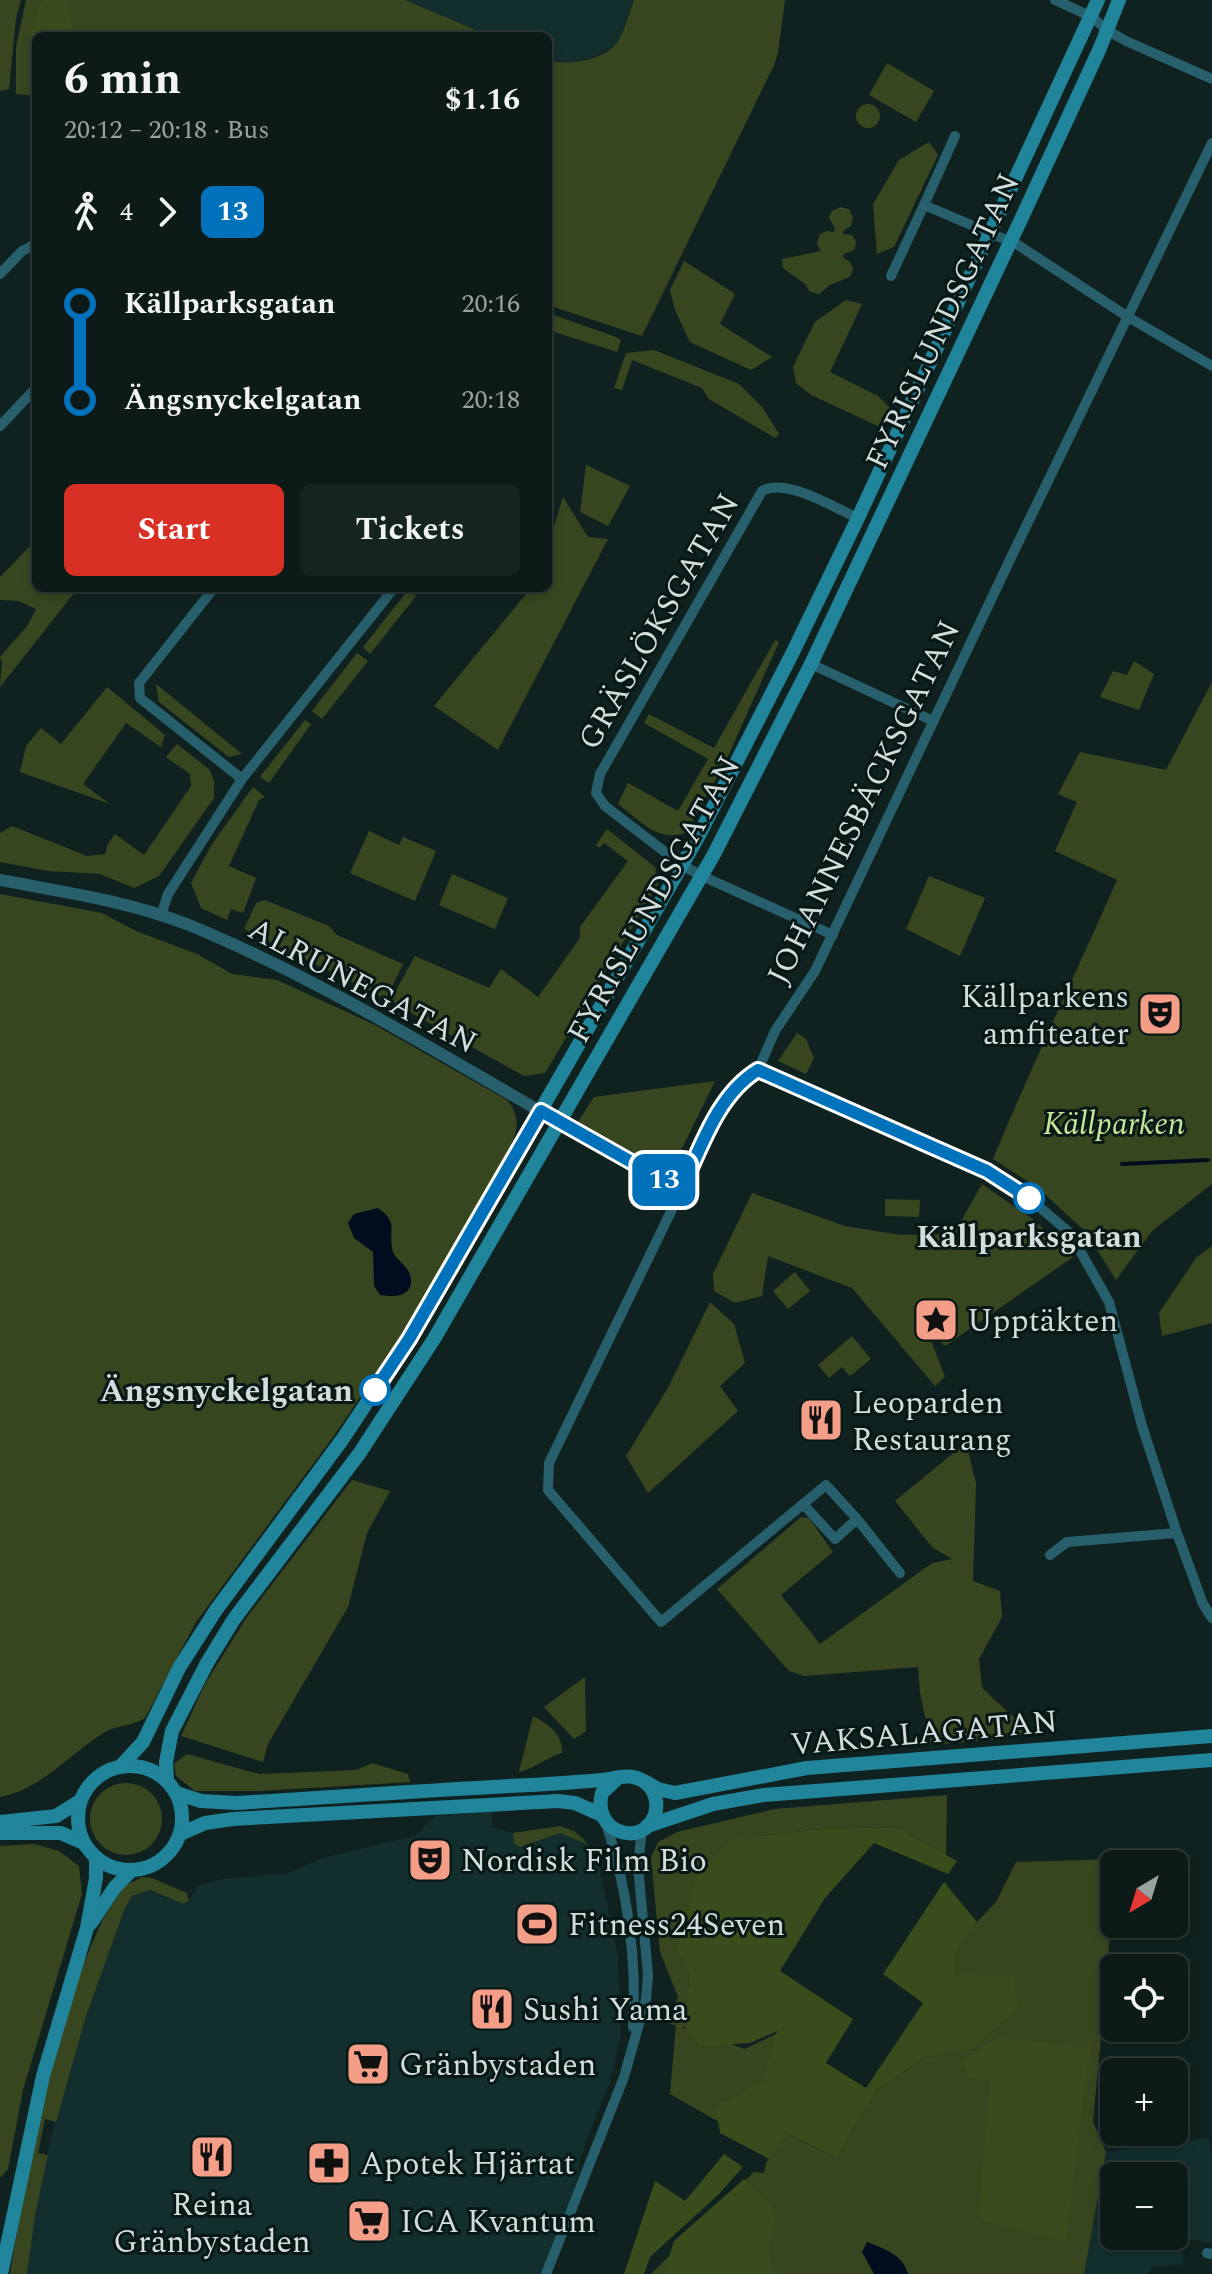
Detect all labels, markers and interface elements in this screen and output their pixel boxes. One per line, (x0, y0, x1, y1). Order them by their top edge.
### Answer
text: 6 min (64, 46, 181, 113)
text: $1.16 (445, 77, 520, 123)
text: 20:12 – 20:18 · Bus (64, 110, 269, 150)
street label: FYRISLUNDSGATAN (853, 165, 1034, 478)
icon: walk (64, 190, 108, 234)
icon: forward (145, 190, 189, 234)
text: 13 (217, 190, 248, 233)
text: 4 (120, 192, 133, 232)
text: Källparksgatan (124, 281, 335, 327)
text: 20:16 (461, 284, 520, 324)
text: Ängsnyckelgatan (124, 377, 361, 423)
text: 20:18 (461, 380, 520, 420)
button: Start (64, 484, 284, 576)
button: Tickets (300, 484, 520, 576)
street label: GRÄSLÖKSGATAN (566, 484, 753, 759)
street label: JOHANNESBÄCKSGATAN (755, 612, 974, 993)
street label: FYRISLUNDSGATAN (555, 747, 754, 1053)
street label: ALRUNEGATAN (239, 905, 486, 1067)
place label: Källparkens amfiteater (961, 973, 1129, 1059)
theatre icon: Källparkens amfiteater (1136, 990, 1184, 1038)
park label: Källparken (1043, 1100, 1185, 1149)
line badge: 13 (628, 1154, 700, 1206)
text: 13 (648, 1158, 680, 1201)
marker: Källparksgatan (1014, 1183, 1044, 1213)
place label: Källparksgatan (916, 1213, 1142, 1262)
place icon: Upptäkten (912, 1296, 960, 1344)
place label: Upptäkten (967, 1297, 1118, 1346)
place label: Ängsnyckelgatan (100, 1367, 353, 1416)
marker: Ängsnyckelgatan (360, 1375, 390, 1405)
place label: Leoparden Restaurang (852, 1379, 1012, 1465)
restaurant icon: Leoparden Restaurang (797, 1396, 845, 1444)
street label: VAKSALAGATAN (788, 1697, 1060, 1770)
theatre icon: Nordisk Film Bio (406, 1836, 454, 1884)
place label: Nordisk Film Bio (461, 1837, 707, 1886)
north arrow (1100, 1850, 1188, 1938)
map controls (1100, 1850, 1188, 2250)
sports icon: Fitness24Seven (513, 1900, 561, 1948)
place label: Fitness24Seven (568, 1901, 785, 1950)
button: locate (1100, 1954, 1188, 2042)
restaurant icon: Sushi Yama (468, 1985, 516, 2033)
place label: Sushi Yama (523, 1986, 688, 2035)
supermarket icon: Gränbystaden (344, 2040, 392, 2088)
place label: Gränbystaden (399, 2041, 596, 2090)
button: + (1100, 2058, 1188, 2146)
restaurant icon: Reina Gränbystaden (188, 2133, 236, 2181)
pharmacy icon: Apotek Hjärtat (305, 2139, 353, 2187)
place label: Apotek Hjärtat (360, 2140, 575, 2189)
button: − (1100, 2162, 1188, 2250)
place label: Reina Gränbystaden (113, 2181, 311, 2267)
supermarket icon: ICA Kvantum (345, 2197, 393, 2245)
place label: ICA Kvantum (400, 2198, 596, 2247)

